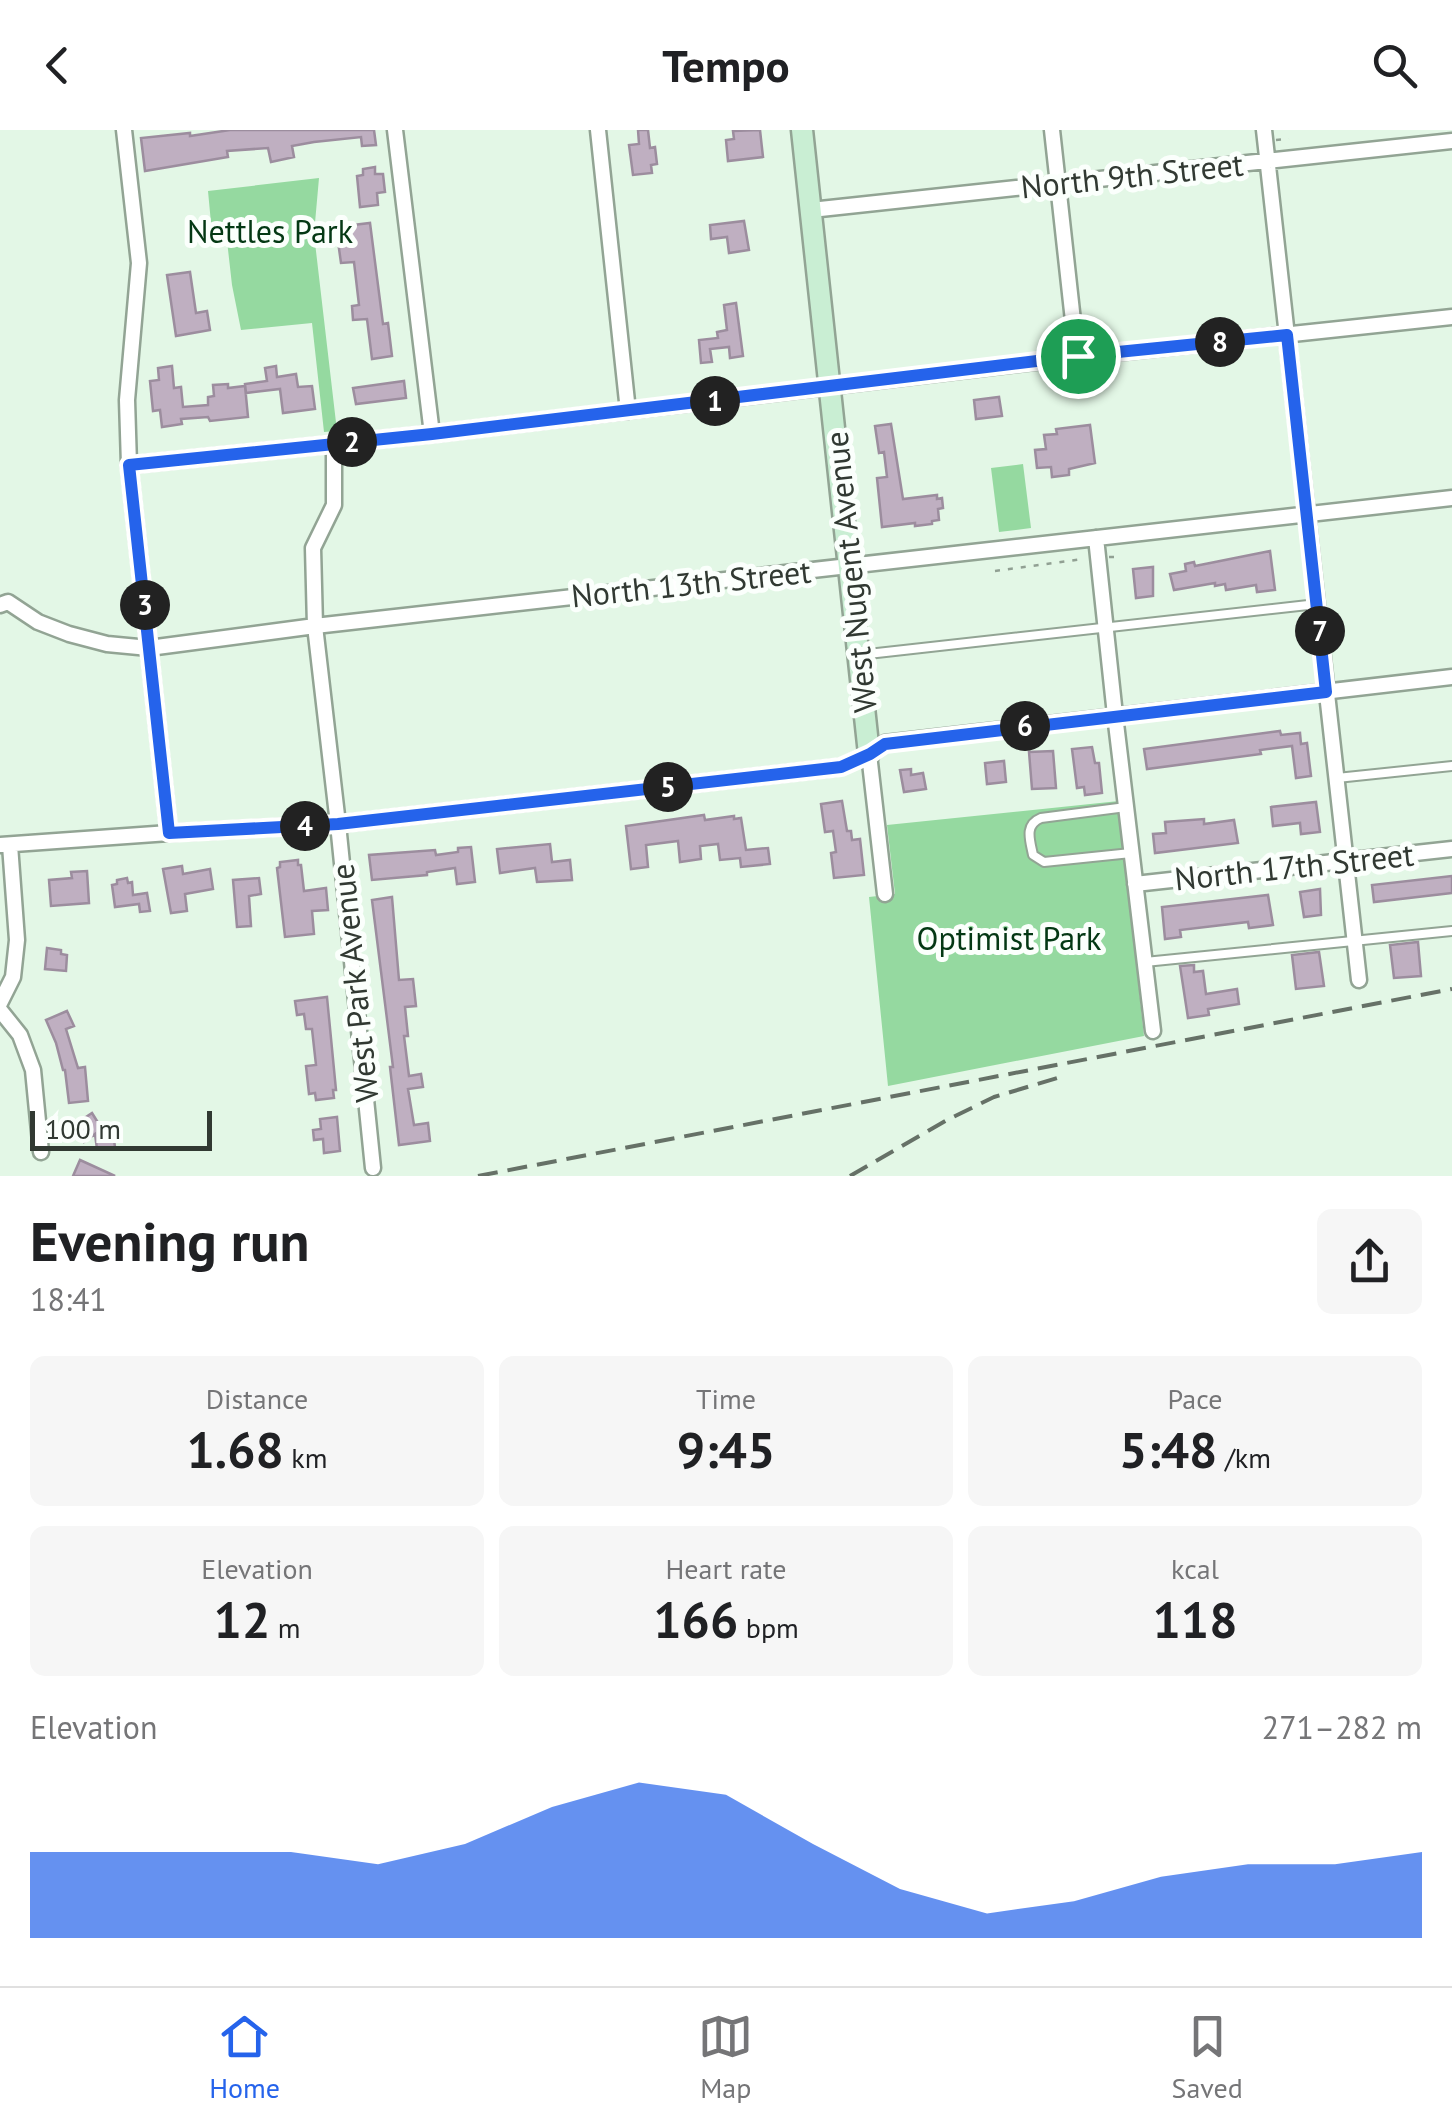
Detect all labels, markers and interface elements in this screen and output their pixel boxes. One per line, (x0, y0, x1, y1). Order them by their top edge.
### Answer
text: Tempo (662, 36, 790, 94)
icon: back (30, 38, 85, 93)
icon: search (1367, 38, 1422, 93)
street label: North 9th Street (1019, 142, 1245, 208)
park label: Nettles Park (187, 210, 354, 252)
pin (1036, 314, 1121, 399)
pin: 8 (1195, 317, 1245, 367)
text: 8 (1212, 323, 1228, 360)
icon: arrive (1051, 329, 1106, 384)
pin: 1 (690, 376, 740, 426)
text: 1 (707, 382, 723, 419)
pin: 2 (327, 417, 377, 467)
text: 2 (344, 423, 360, 460)
street label: West Nugent Avenue (814, 429, 886, 715)
street label: North 13th Street (569, 550, 813, 616)
pin: 3 (120, 580, 170, 630)
text: 3 (137, 586, 153, 623)
pin: 7 (1295, 606, 1345, 656)
text: 7 (1312, 612, 1328, 649)
pin: 6 (1000, 701, 1050, 751)
text: 6 (1017, 707, 1033, 744)
pin: 5 (643, 762, 693, 812)
text: 5 (660, 768, 676, 805)
pin: 4 (280, 801, 330, 851)
text: 4 (297, 807, 313, 844)
street label: North 17th Street (1172, 833, 1416, 899)
street label: West Park Avenue (321, 862, 387, 1104)
park label: Optimist Park (917, 917, 1102, 959)
scale bar (30, 1106, 212, 1150)
text: 100 m (45, 1110, 121, 1147)
text: Evening run (30, 1205, 310, 1276)
button: share (1317, 1209, 1422, 1314)
text: 18:41 (30, 1278, 107, 1320)
text: Distance (206, 1380, 308, 1417)
text: Time (696, 1380, 756, 1417)
text: Pace (1168, 1380, 1222, 1417)
text: 1.68 (187, 1417, 284, 1482)
text: 9:45 (677, 1417, 775, 1482)
text: 5:48 (1119, 1417, 1217, 1482)
text: km (284, 1439, 327, 1476)
text: /km (1217, 1439, 1271, 1476)
text: Elevation (201, 1550, 313, 1587)
text: Heart rate (665, 1550, 787, 1587)
text: kcal (1171, 1550, 1219, 1587)
text: 12 (214, 1587, 270, 1652)
text: 166 (653, 1587, 738, 1652)
text: 118 (1152, 1587, 1238, 1652)
text: m (270, 1609, 300, 1646)
text: bpm (738, 1609, 799, 1646)
text: Elevation (30, 1706, 157, 1748)
text: 271–282 m (1262, 1706, 1422, 1748)
tab: Home (209, 2009, 280, 2106)
tab: Map (698, 2009, 753, 2106)
tab: Saved (1172, 2009, 1243, 2106)

